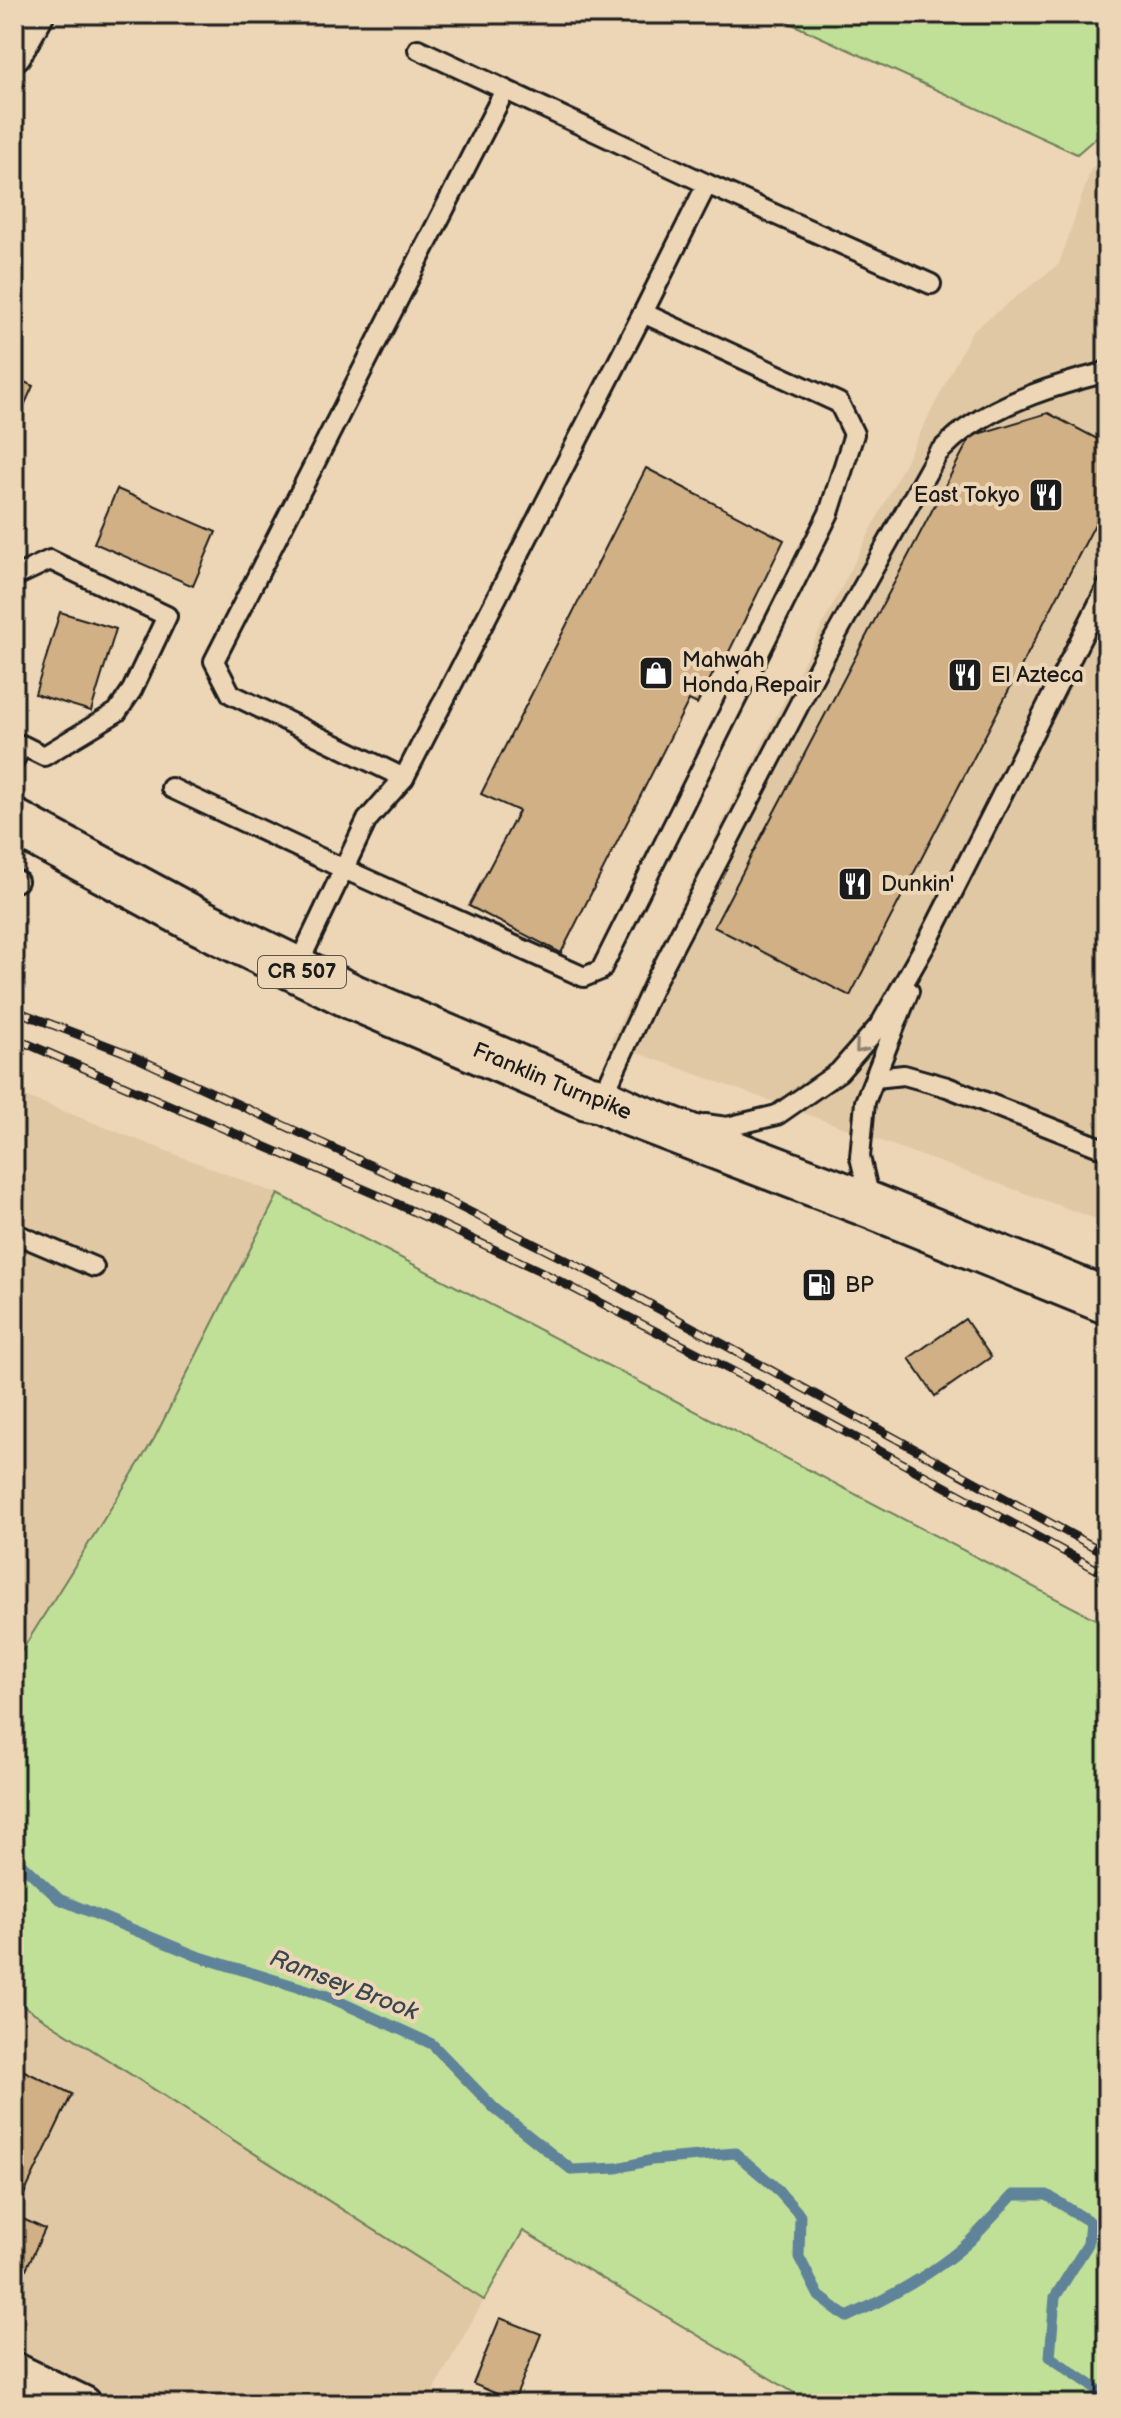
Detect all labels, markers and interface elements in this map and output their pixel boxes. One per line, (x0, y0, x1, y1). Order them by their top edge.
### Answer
restaurant icon: East Tokyo (1027, 476, 1065, 514)
place label: East Tokyo (914, 482, 1020, 509)
place label: Mahwah Honda Repair (682, 647, 822, 699)
shop icon: Mahwah Honda Repair (637, 654, 675, 692)
restaurant icon: El Azteca (946, 656, 984, 694)
place label: El Azteca (991, 662, 1084, 689)
restaurant icon: Dunkin' (836, 865, 874, 903)
place label: Dunkin' (881, 871, 955, 898)
road number: CR 507 (258, 956, 346, 988)
street label: Franklin Turnpike (469, 1036, 636, 1126)
one-way arrow (855, 1039, 870, 1053)
fuel station icon: BP (800, 1266, 838, 1304)
place label: BP (845, 1272, 874, 1299)
water label: Ramsey Brook (266, 1943, 423, 2027)

